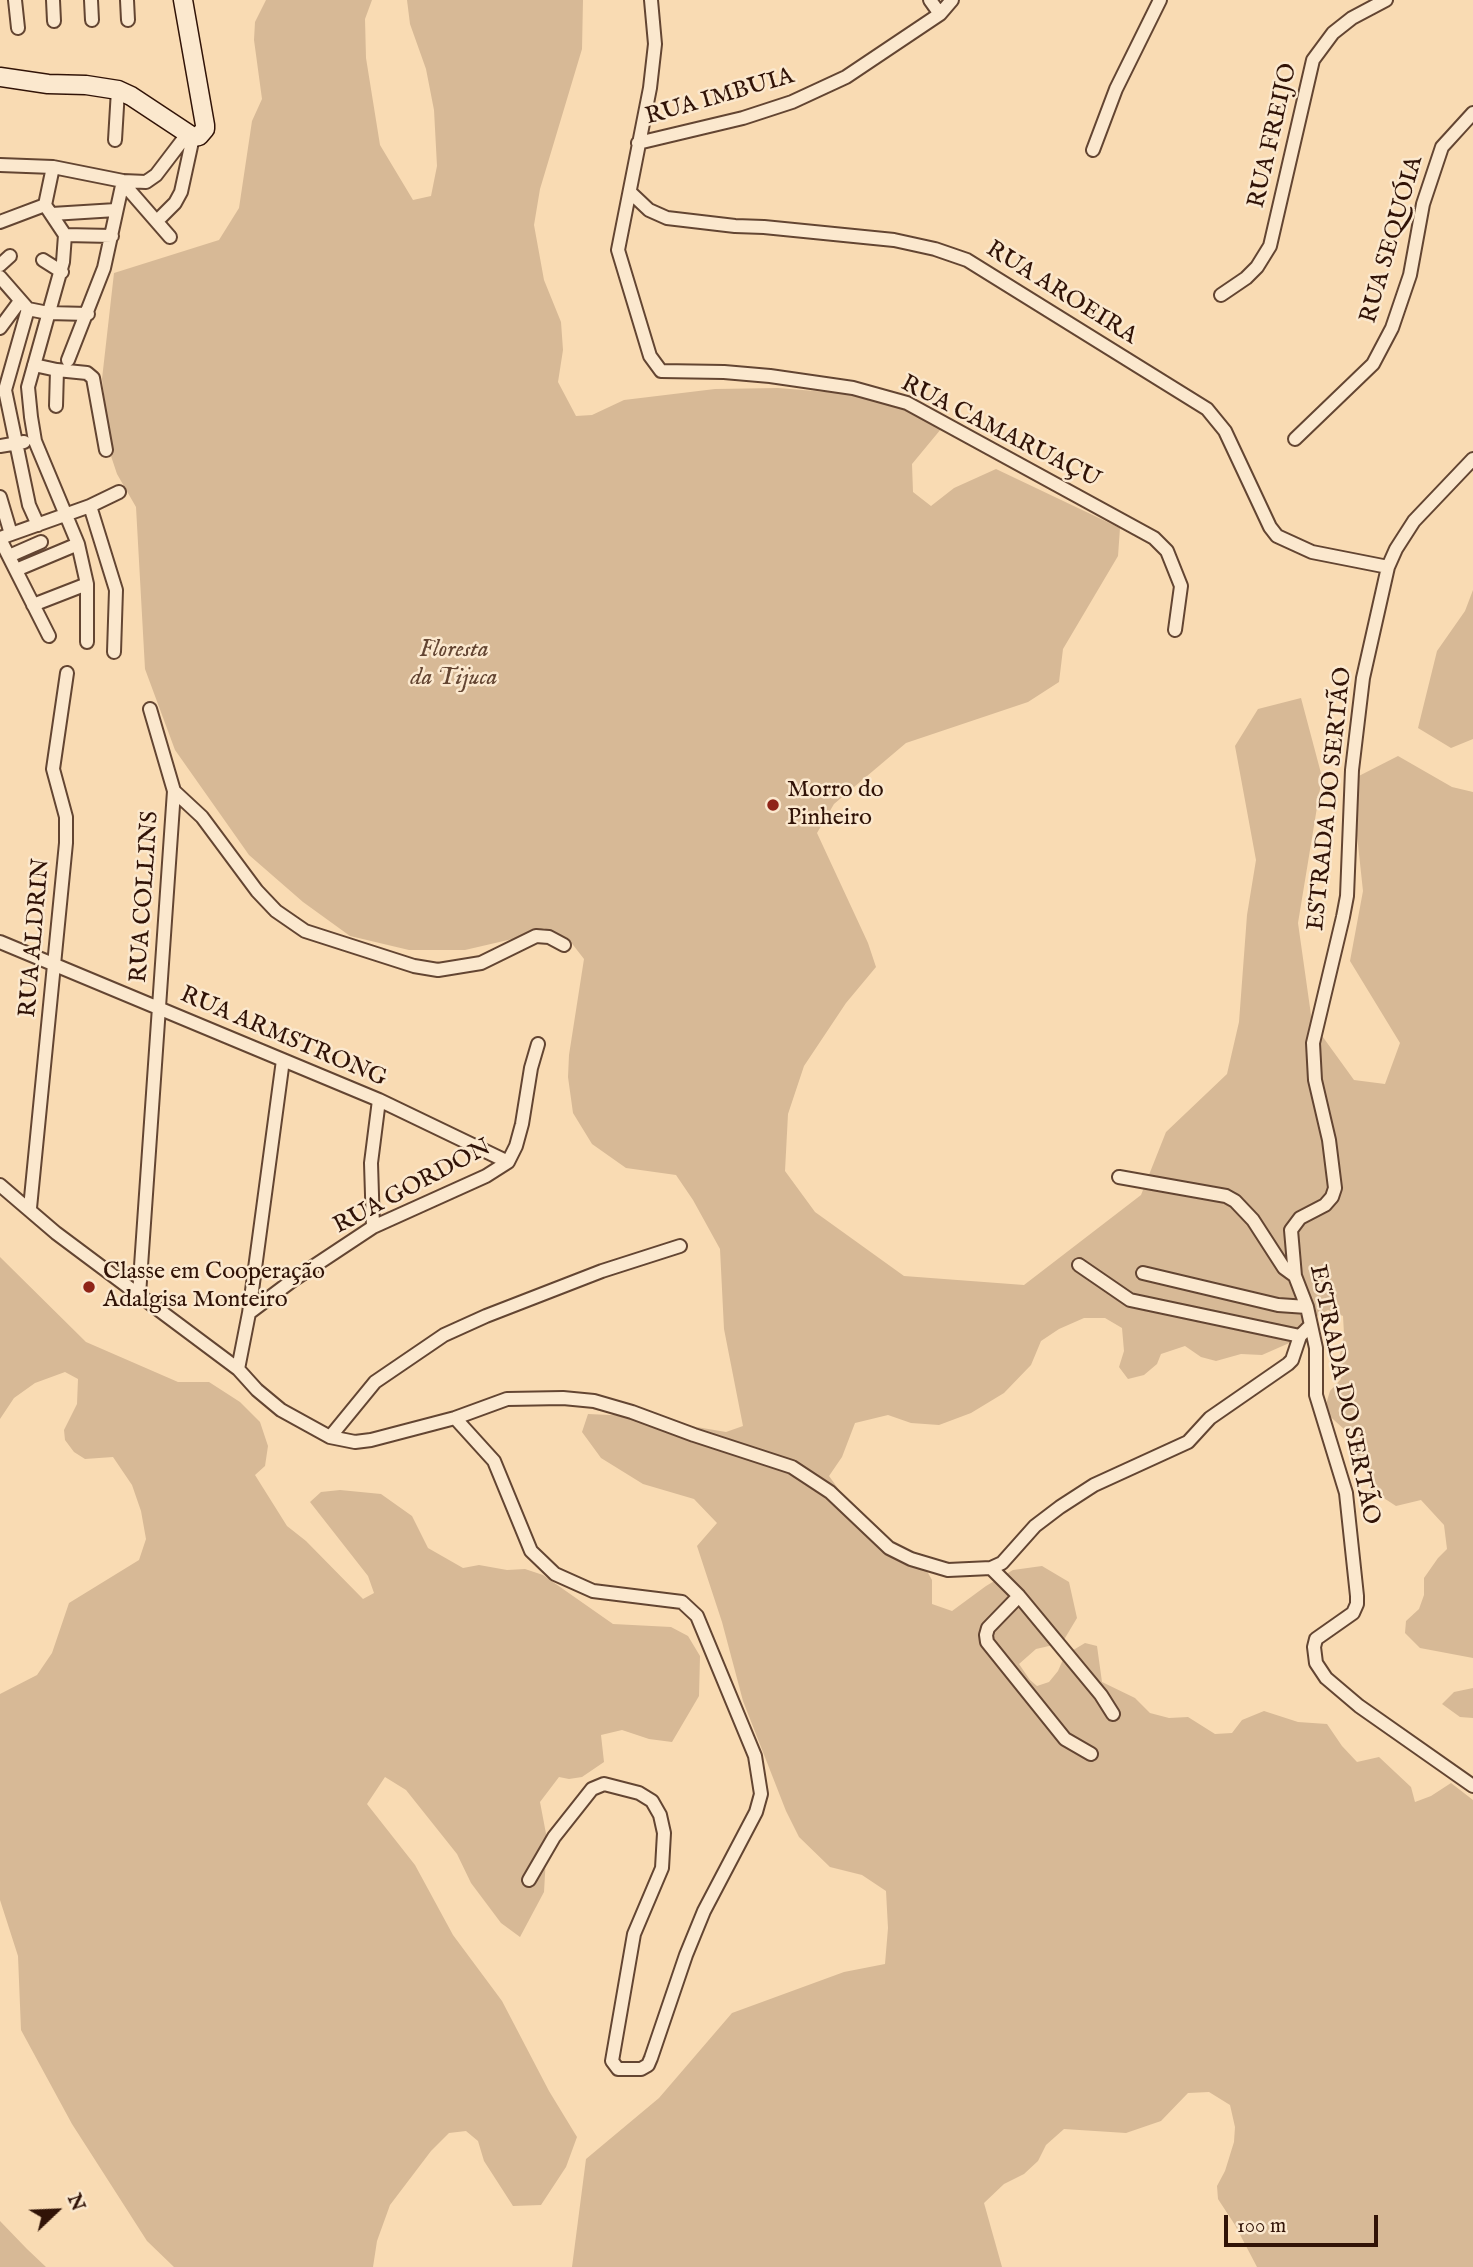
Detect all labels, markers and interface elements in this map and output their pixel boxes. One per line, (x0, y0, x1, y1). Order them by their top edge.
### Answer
street label: RUA FREIJO (1243, 61, 1305, 211)
street label: RUA IMBUIA (642, 63, 798, 133)
street label: RUA SEQUÓIA (1355, 153, 1431, 327)
street label: RUA AROEIRA (980, 236, 1142, 352)
street label: RUA CAMARUAÇU (895, 370, 1105, 496)
park label: Floresta da Tijuca (410, 637, 498, 693)
street label: ESTRADA DO SERTÃO (1303, 666, 1359, 932)
place label: Morro do Pinheiro (787, 777, 884, 833)
marker: Morro do Pinheiro (765, 797, 781, 813)
street label: RUA COLLINS (126, 810, 166, 984)
street label: RUA ALDRIN (15, 857, 57, 1019)
street label: RUA ARMSTRONG (175, 981, 391, 1095)
street label: RUA GORDON (329, 1134, 497, 1242)
place label: Classe em Cooperação Adalgisa Monteiro (103, 1259, 325, 1315)
street label: ESTRADA DO SERTÃO (1301, 1263, 1385, 1527)
marker: Classe em Cooperação Adalgisa Monteiro (81, 1279, 97, 1295)
north arrow (21, 2176, 91, 2246)
text: N (61, 2191, 90, 2215)
scale bar (1228, 2200, 1382, 2244)
text: 100 m (1237, 2213, 1286, 2240)

